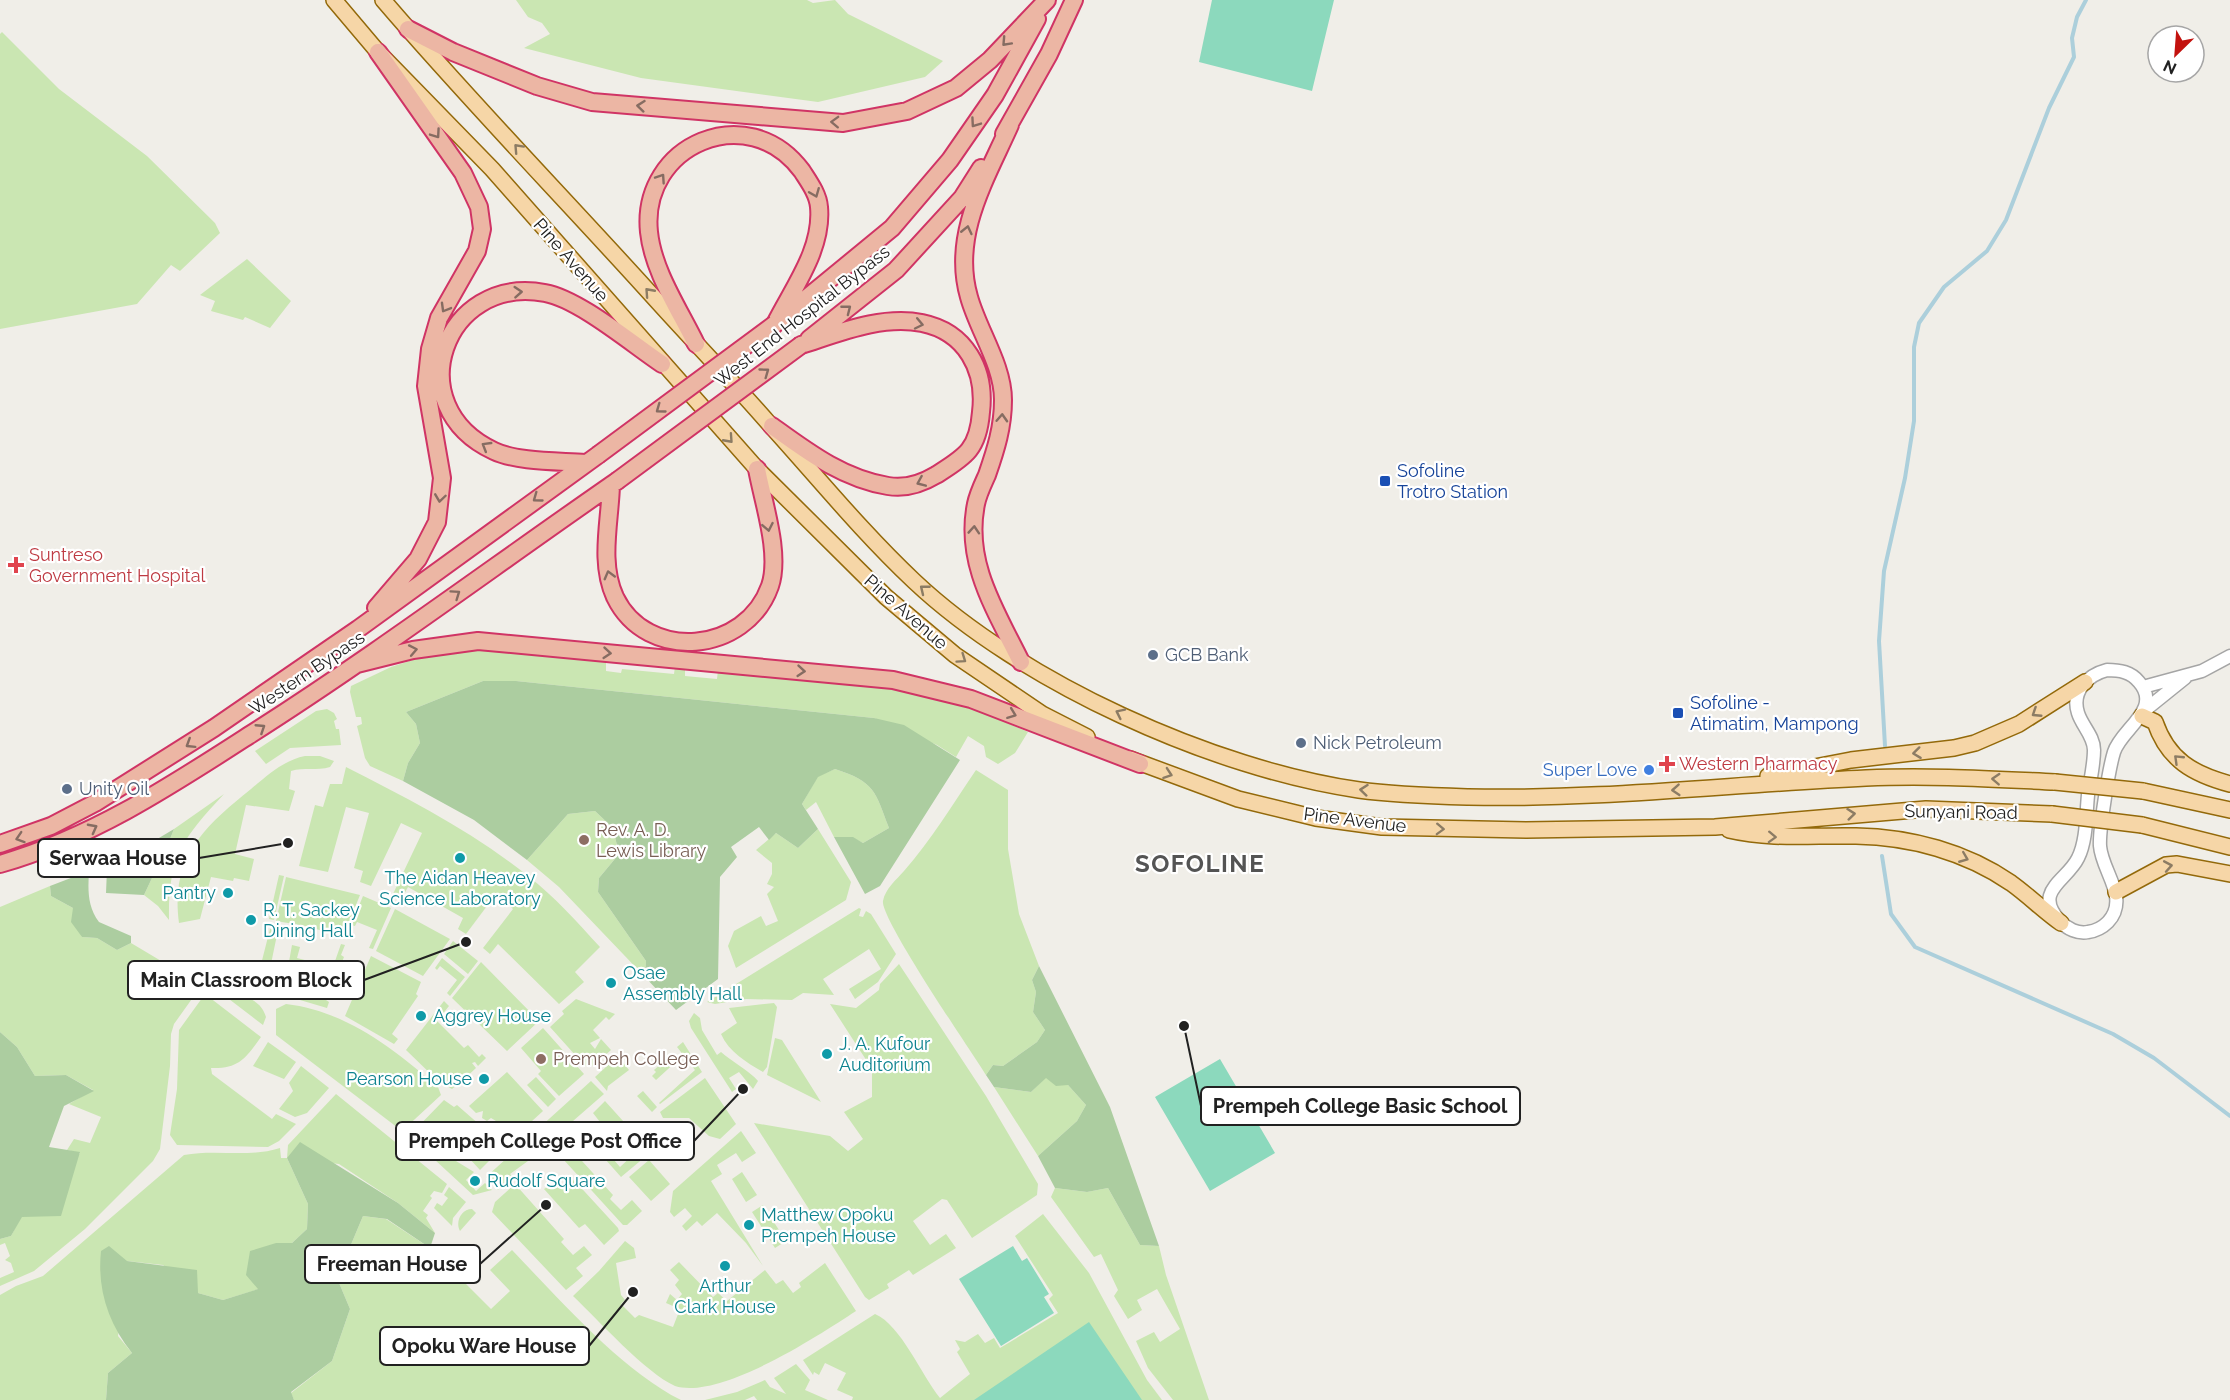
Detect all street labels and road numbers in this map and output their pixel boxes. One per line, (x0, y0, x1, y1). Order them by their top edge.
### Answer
street label: Pine Avenue (530, 214, 613, 306)
street label: West End Hospital Bypass (710, 240, 894, 391)
street label: Pine Avenue (860, 570, 953, 654)
street label: Western Bypass (245, 626, 369, 719)
street label: Sunyani Road (1904, 800, 2018, 823)
street label: Pine Avenue (1302, 803, 1408, 836)

